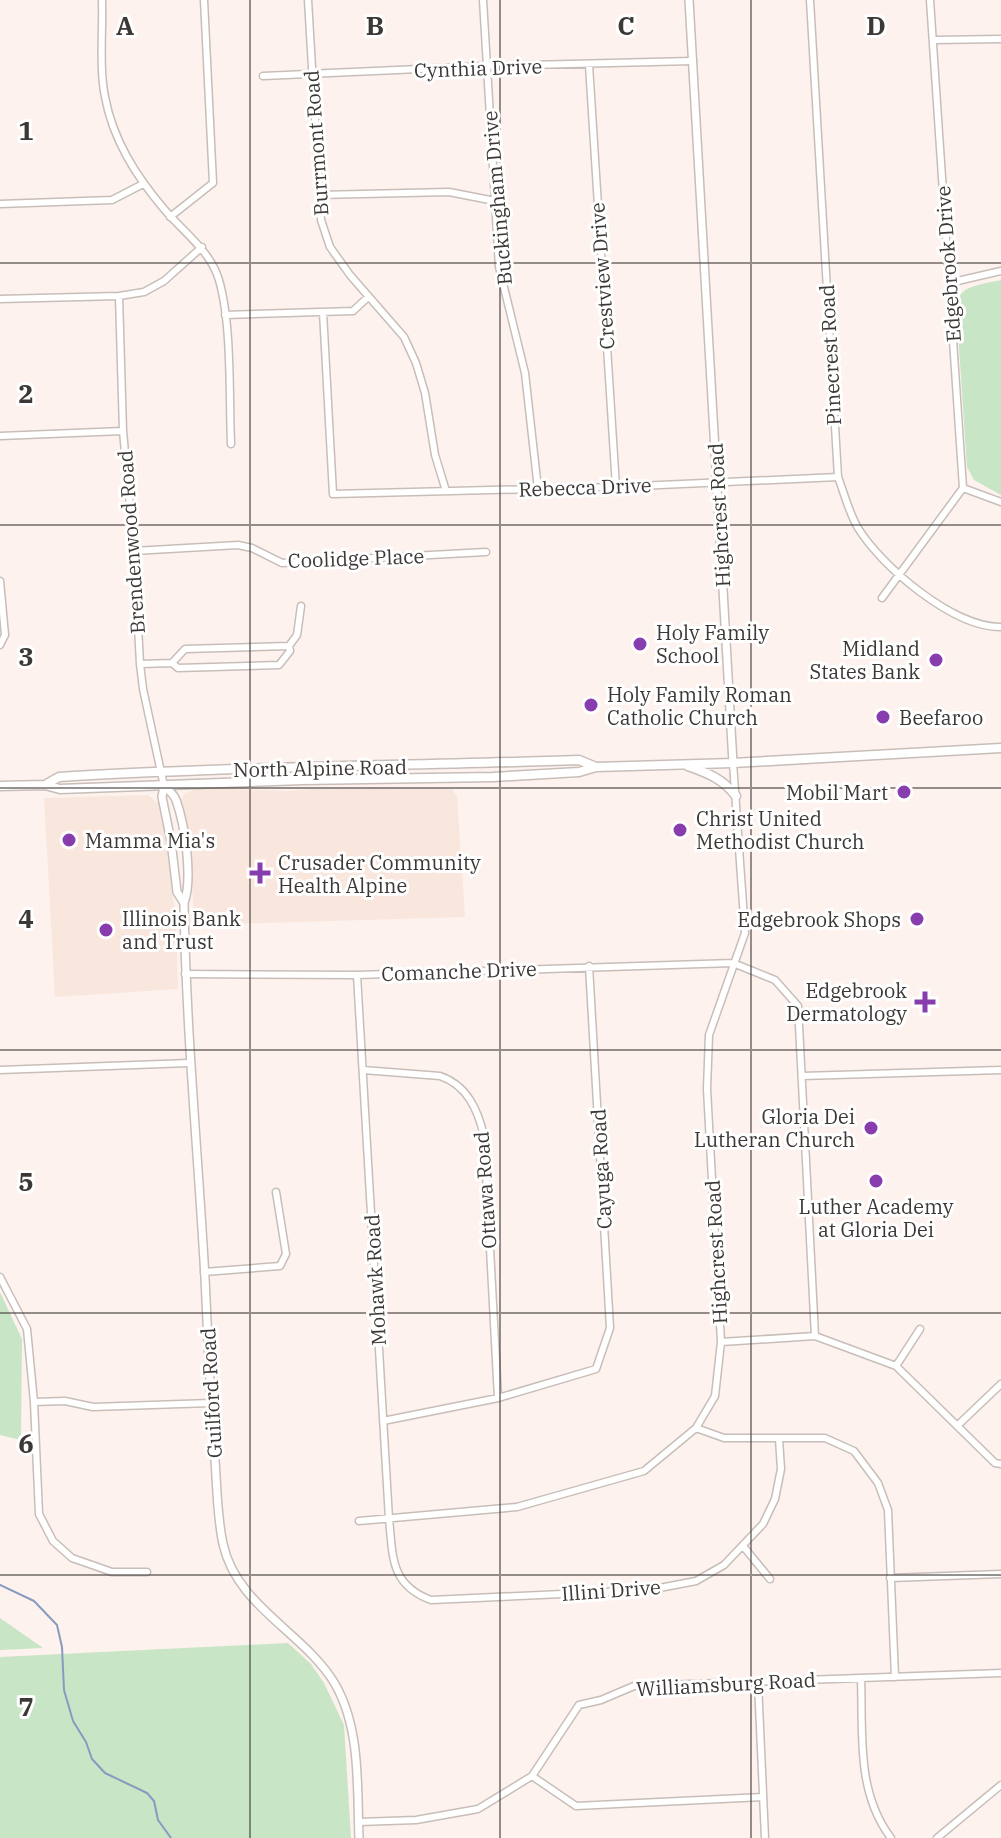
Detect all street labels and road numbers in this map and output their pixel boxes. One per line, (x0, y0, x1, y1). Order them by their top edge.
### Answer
street label: Cynthia Drive (413, 52, 543, 84)
street label: Burrmont Road (297, 69, 335, 217)
street label: Buckingham Drive (476, 110, 518, 286)
street label: Edgebrook Drive (929, 185, 967, 343)
street label: Crestview Drive (583, 202, 621, 350)
street label: Pinecrest Road (813, 284, 847, 426)
street label: Highcrest Road (702, 442, 736, 588)
street label: Brendenwood Road (111, 449, 151, 635)
street label: Rebecca Drive (518, 471, 652, 503)
street label: Coolidge Place (287, 542, 425, 574)
street label: North Alpine Road (233, 753, 407, 783)
street label: Comanche Drive (381, 955, 537, 987)
street label: Cayuga Road (584, 1108, 618, 1230)
street label: Ottawa Road (467, 1130, 503, 1250)
street label: Highcrest Road (699, 1179, 733, 1325)
street label: Mohawk Road (358, 1214, 392, 1346)
street label: Guilford Road (194, 1327, 228, 1459)
street label: Illini Drive (560, 1573, 662, 1607)
street label: Williamsburg Road (636, 1666, 816, 1702)

